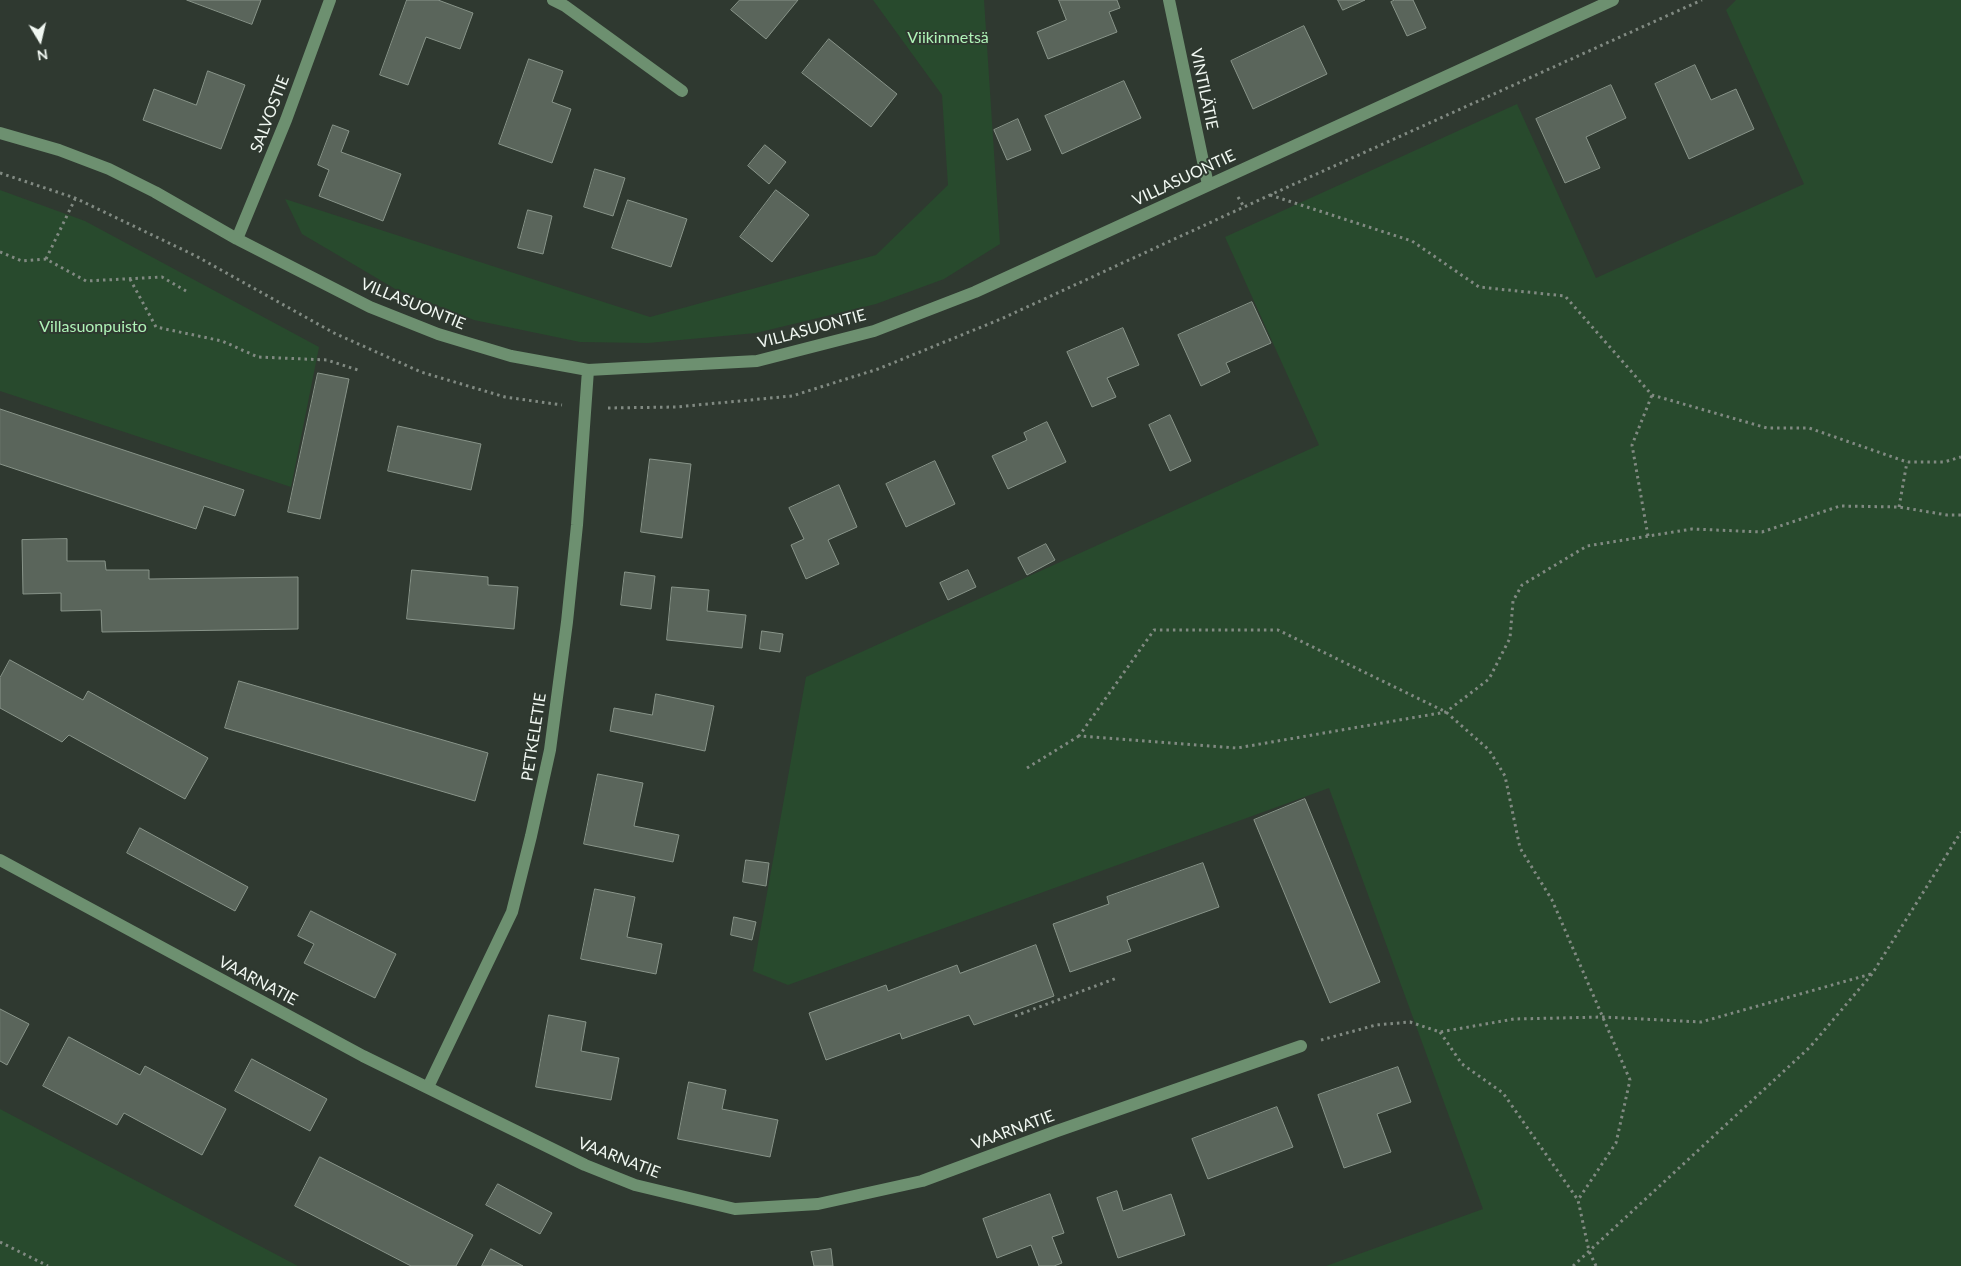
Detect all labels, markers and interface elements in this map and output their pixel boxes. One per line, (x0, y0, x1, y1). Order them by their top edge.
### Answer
north arrow (15, 15, 65, 65)
park label: Viikinmetsä (907, 28, 989, 48)
text: N (36, 46, 49, 65)
street label: VINTILÄTIE (1186, 47, 1222, 131)
street label: SALVOSTIE (246, 73, 294, 155)
street label: VILLASUONTIE (1130, 146, 1238, 210)
street label: VILLASUONTIE (358, 274, 468, 334)
street label: VILLASUONTIE (756, 305, 868, 353)
park label: Villasuonpuisto (39, 317, 147, 337)
street label: PETKELETIE (518, 692, 550, 782)
street label: VAARNATIE (215, 952, 301, 1010)
street label: VAARNATIE (969, 1106, 1057, 1154)
street label: VAARNATIE (575, 1133, 663, 1183)

